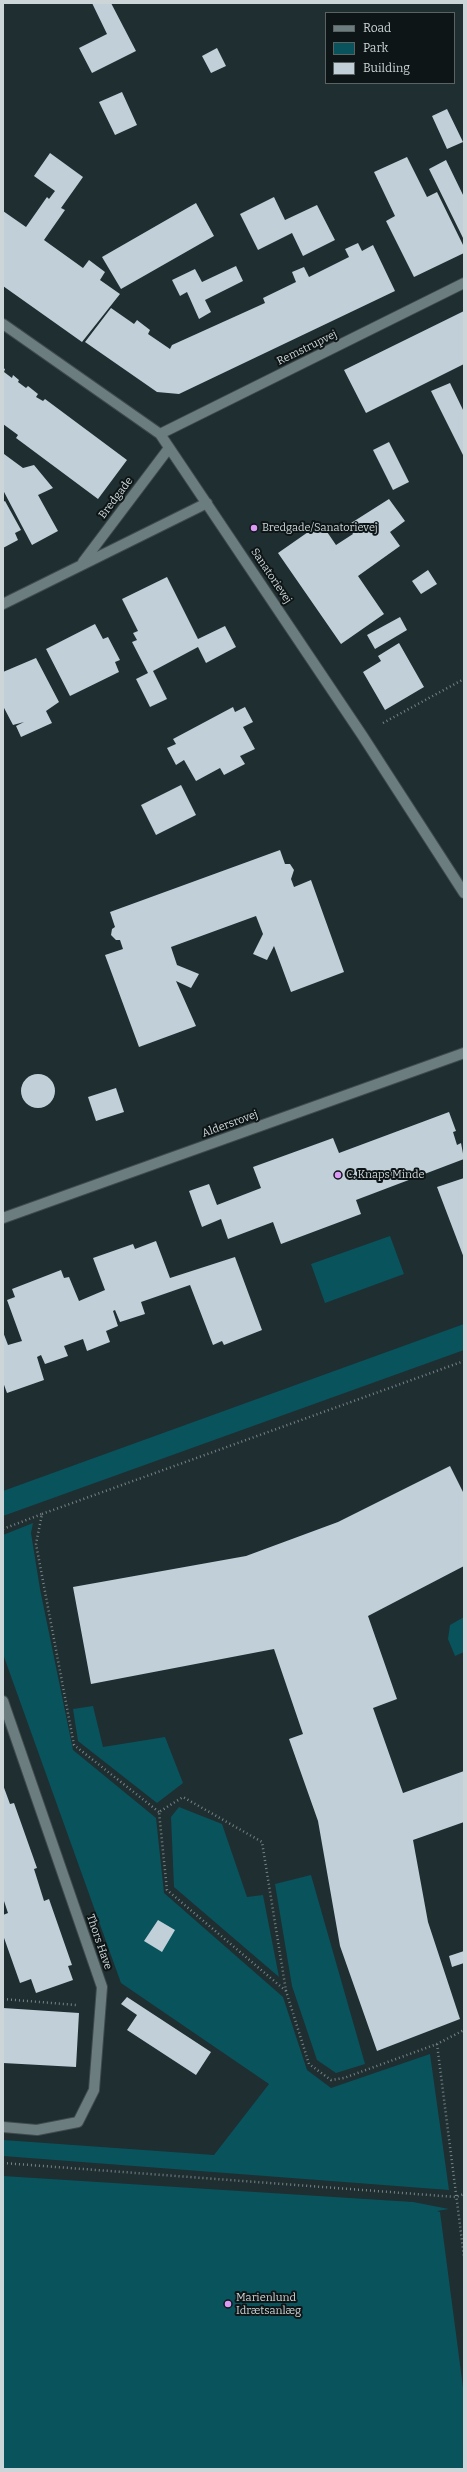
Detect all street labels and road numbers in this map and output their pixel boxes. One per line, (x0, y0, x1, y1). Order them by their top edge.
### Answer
street label: Remstrupvej (275, 328, 339, 368)
street label: Bredgade (96, 475, 136, 521)
street label: Sanatorievej (248, 546, 294, 606)
street label: Aldersrovej (200, 1108, 260, 1140)
street label: Thors Have (83, 1913, 115, 1971)

